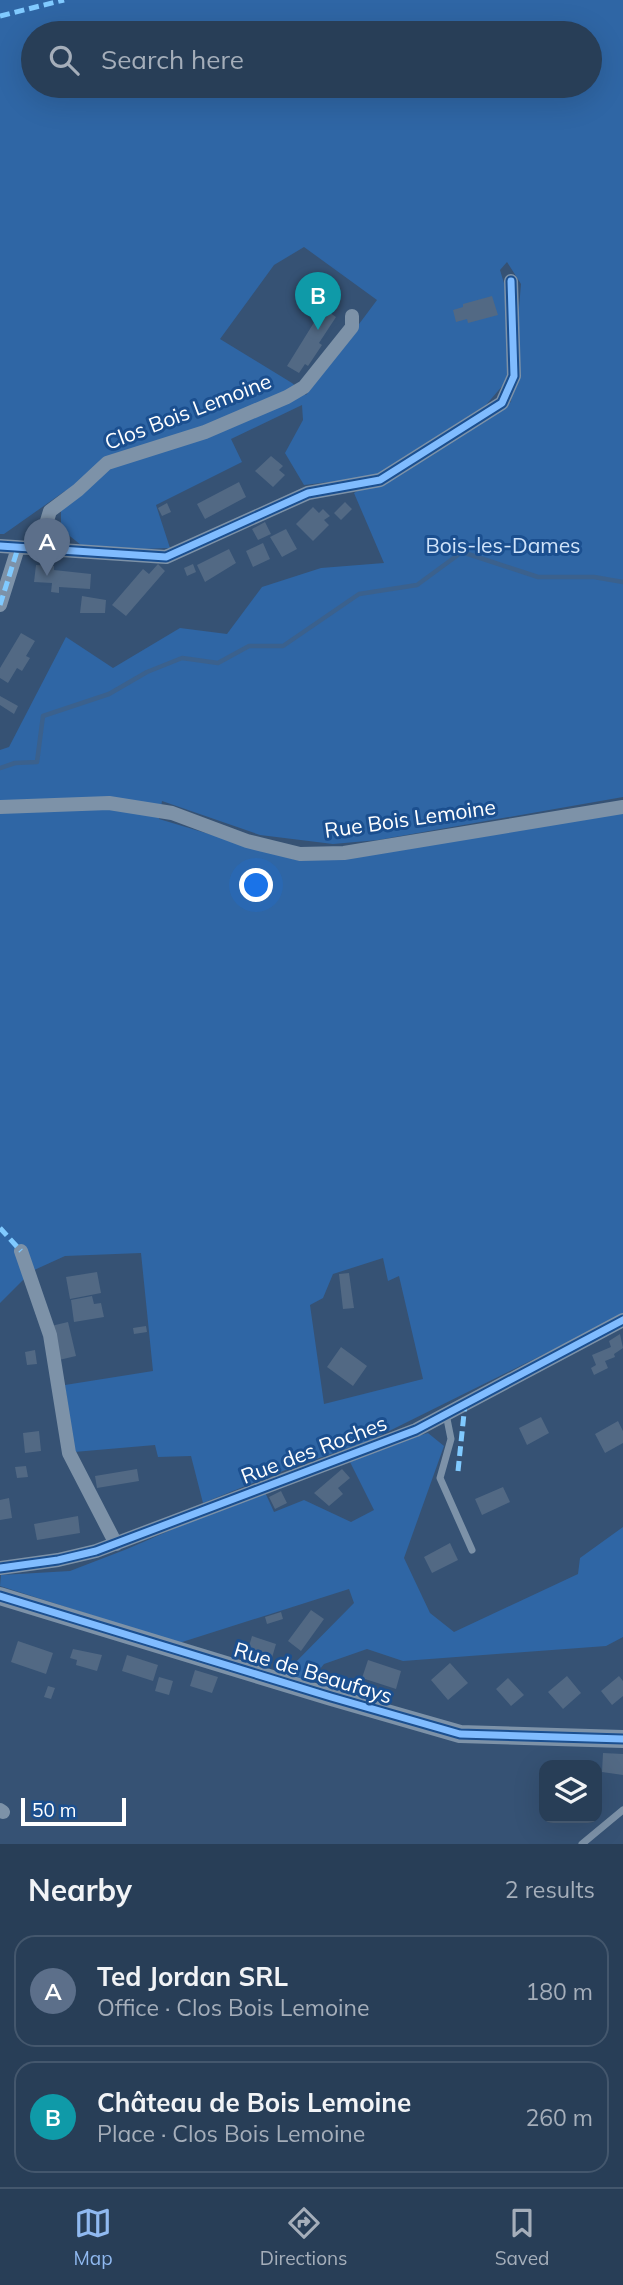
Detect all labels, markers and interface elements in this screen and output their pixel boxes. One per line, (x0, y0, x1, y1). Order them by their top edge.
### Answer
search box (21, 21, 602, 98)
icon: search (45, 41, 83, 79)
text: Search here (101, 43, 244, 76)
pin: B (295, 272, 341, 330)
street label: Clos Bois Lemoine (101, 367, 275, 455)
pin: A (24, 518, 70, 576)
park label: Bois-les-Dames (425, 532, 581, 558)
street label: Rue Bois Lemoine (323, 793, 497, 843)
your location (239, 868, 273, 902)
street label: Rue des Roches (237, 1409, 390, 1489)
street label: Rue de Beaufays (231, 1636, 396, 1708)
map controls (539, 1760, 602, 1823)
button: layers (539, 1760, 602, 1823)
scale bar (21, 1795, 126, 1827)
text: 50 m (32, 1798, 76, 1822)
text: Nearby (28, 1871, 132, 1909)
text: 2 results (505, 1875, 595, 1904)
text: Ted Jordan SRL (97, 1960, 288, 1993)
text: A (44, 1977, 62, 2006)
text: 180 m (525, 1977, 593, 2006)
text: Office · Clos Bois Lemoine (97, 1993, 369, 2022)
text: Château de Bois Lemoine (97, 2086, 411, 2119)
text: B (45, 2103, 61, 2132)
text: 260 m (525, 2103, 593, 2132)
text: Place · Clos Bois Lemoine (97, 2119, 365, 2148)
tab: Map (74, 2204, 113, 2270)
tab: Directions (260, 2204, 348, 2270)
tab: Saved (495, 2204, 549, 2270)

